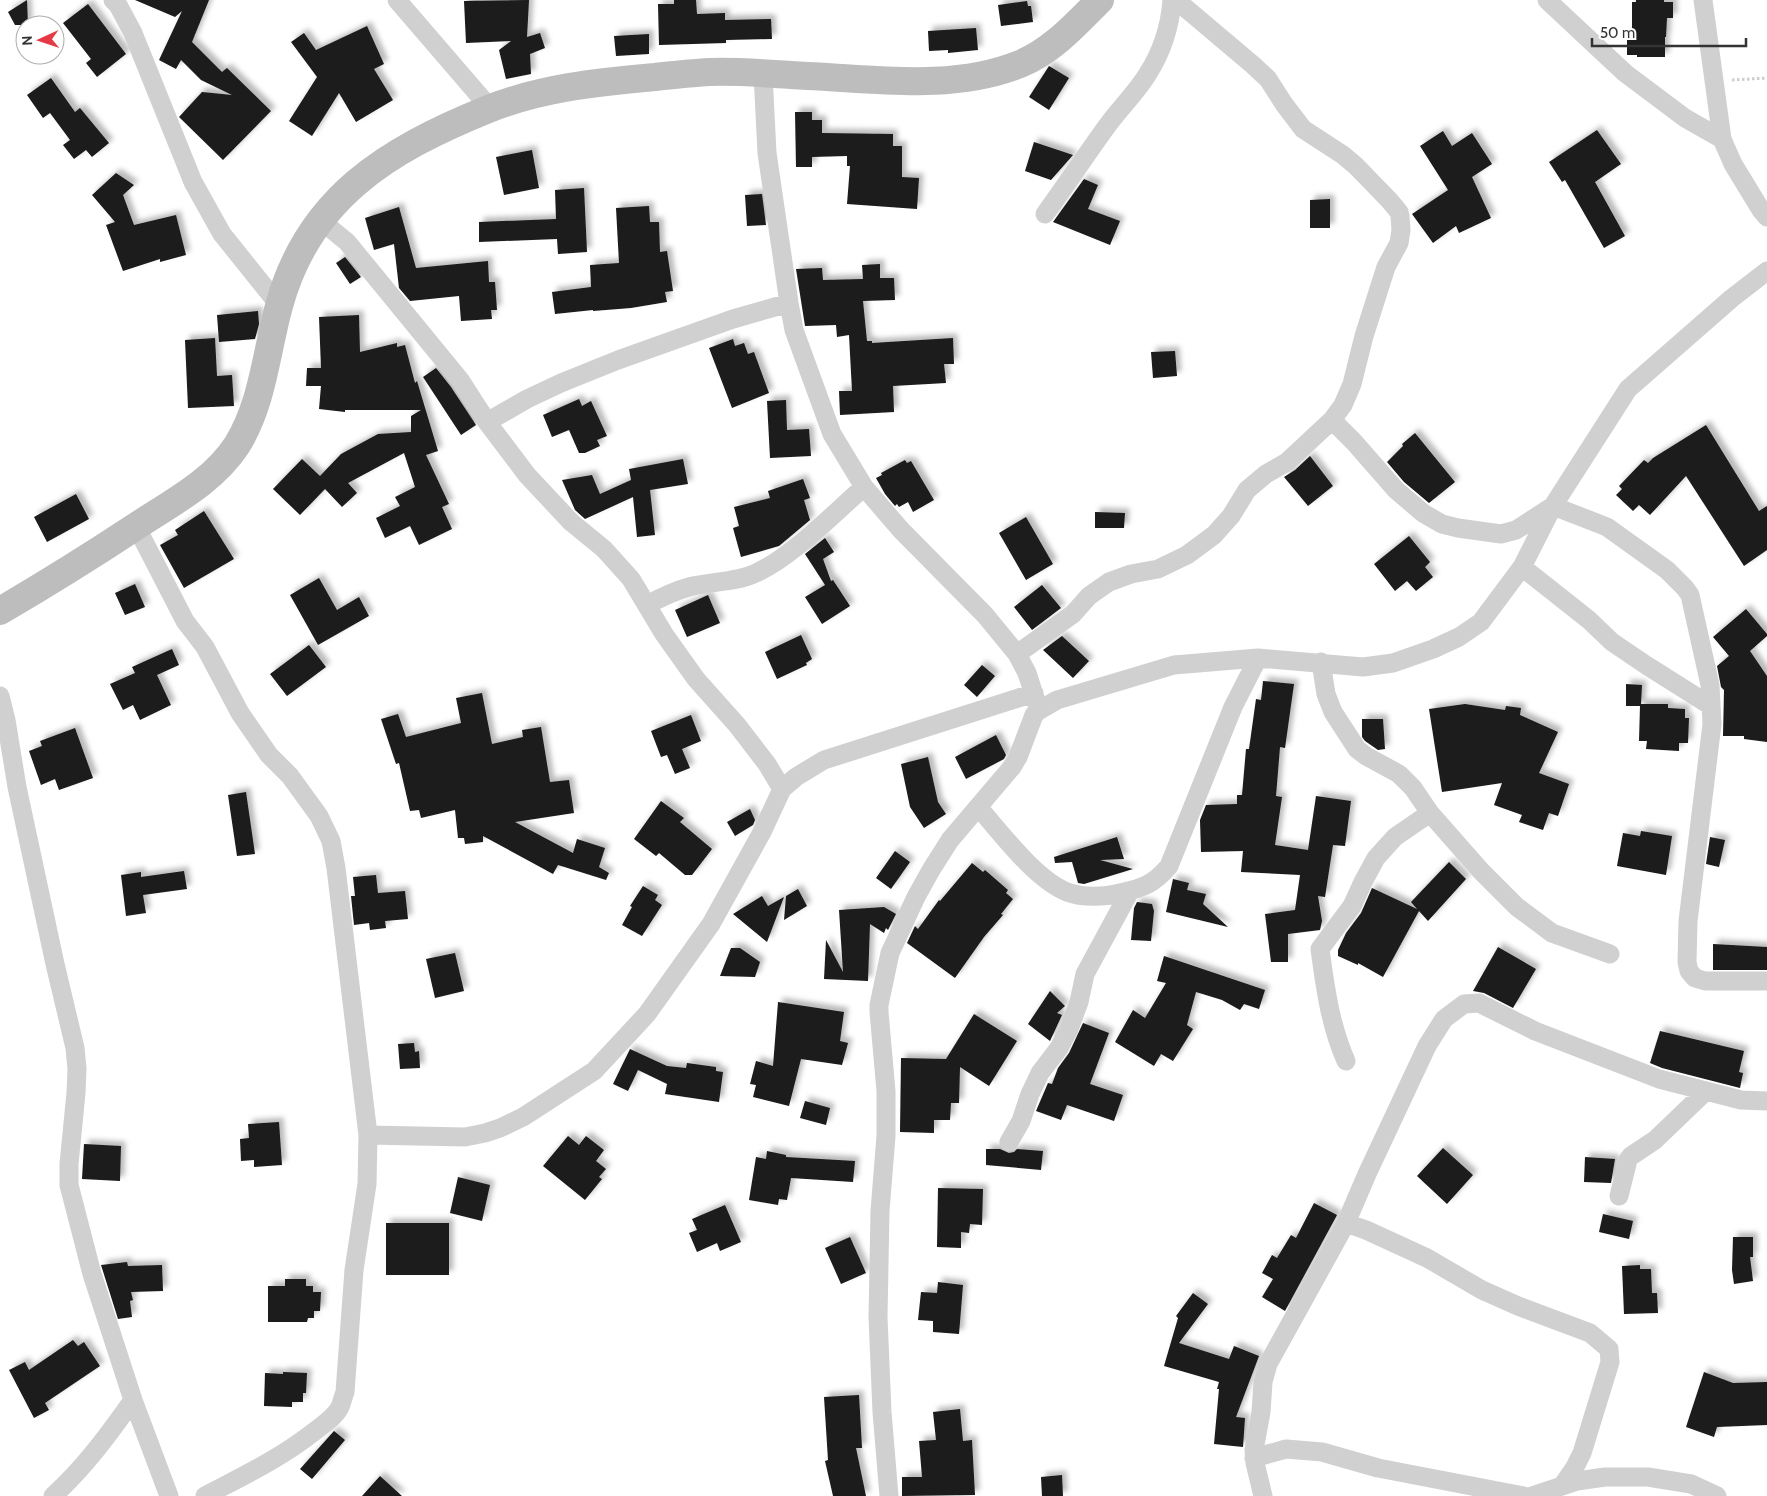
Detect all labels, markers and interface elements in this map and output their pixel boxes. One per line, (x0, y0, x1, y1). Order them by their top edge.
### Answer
north arrow (15, 15, 65, 65)
scale bar (1592, 15, 1746, 47)
text: 50 m (1600, 24, 1635, 42)
text: N (18, 35, 36, 46)

